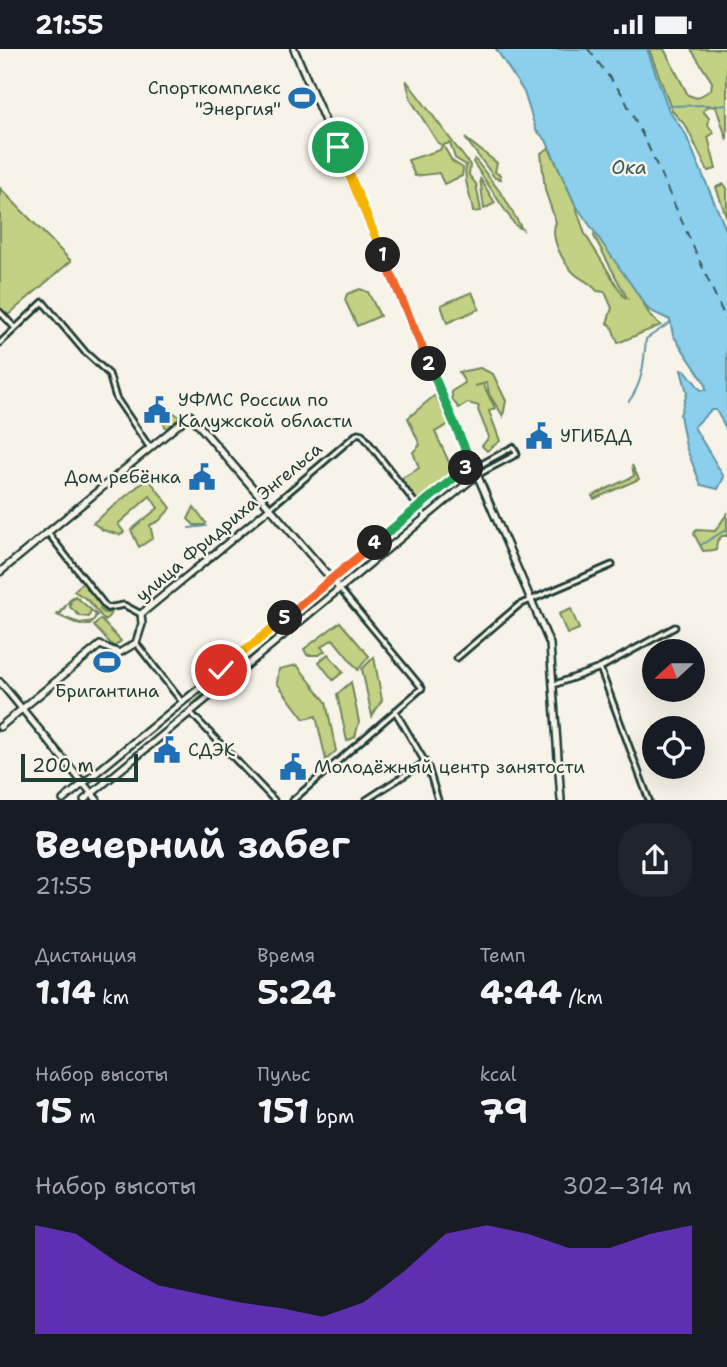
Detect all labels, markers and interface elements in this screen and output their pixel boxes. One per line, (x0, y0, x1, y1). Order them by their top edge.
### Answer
text: 21:55 (35, 7, 104, 42)
place label: Спорткомплекс "Энергия" (148, 76, 281, 121)
sports icon: Спорткомплекс "Энергия" (287, 83, 317, 113)
pin (308, 117, 368, 177)
icon: arrive (319, 128, 357, 166)
water label: Ока (611, 155, 647, 180)
pin: 1 (366, 237, 400, 273)
text: 1 (378, 242, 387, 267)
pin: 2 (412, 347, 446, 381)
text: 2 (422, 351, 435, 376)
place label: УФМС России по Калужской области (178, 388, 353, 433)
public building icon: УФМС России по Калужской области (142, 395, 172, 425)
public building icon: УГИБДД (524, 421, 554, 451)
place label: УГИБДД (560, 424, 632, 448)
street label: улица Фридриха Энгельса (131, 437, 327, 607)
pin: 3 (448, 451, 484, 485)
text: 3 (459, 455, 472, 480)
public building icon: Дом ребёнка (187, 462, 217, 492)
place label: Дом ребёнка (65, 465, 181, 489)
pin: 4 (358, 525, 392, 561)
text: 4 (368, 530, 381, 555)
pin: 5 (268, 601, 302, 635)
text: 5 (279, 605, 290, 630)
north arrow (642, 639, 705, 702)
map controls (642, 639, 705, 779)
pin (191, 640, 251, 700)
sports icon: Бригантина (92, 647, 122, 677)
icon: check (202, 651, 240, 689)
place label: Бригантина (55, 679, 159, 703)
button: locate (642, 716, 705, 779)
public building icon: СДЭК (152, 735, 182, 765)
place label: СДЭК (188, 738, 236, 762)
scale bar (21, 751, 138, 783)
public building icon: Молодёжный центр занятости (278, 752, 308, 782)
text: 200 m (32, 753, 94, 778)
place label: Молодёжный центр занятости (314, 755, 585, 779)
text: Вечерний забег (35, 819, 350, 870)
button: share (618, 823, 692, 897)
text: 21:55 (35, 871, 92, 901)
text: Дистанция (35, 943, 137, 968)
text: Время (257, 943, 315, 968)
text: Темп (480, 943, 526, 968)
text: 1.14 (35, 968, 96, 1015)
text: 5:24 (257, 968, 336, 1015)
text: 4:44 (480, 968, 562, 1015)
text: km (96, 985, 129, 1010)
text: /km (562, 985, 603, 1010)
text: Набор высоты (35, 1062, 168, 1087)
text: Пульс (257, 1062, 311, 1087)
text: kcal (480, 1062, 517, 1087)
text: 15 (35, 1087, 73, 1134)
text: 151 (257, 1087, 310, 1134)
text: 79 (480, 1087, 528, 1134)
text: m (73, 1104, 96, 1129)
text: bpm (310, 1104, 354, 1129)
text: Набор высоты (35, 1171, 196, 1201)
text: 302–314 m (562, 1171, 692, 1201)

